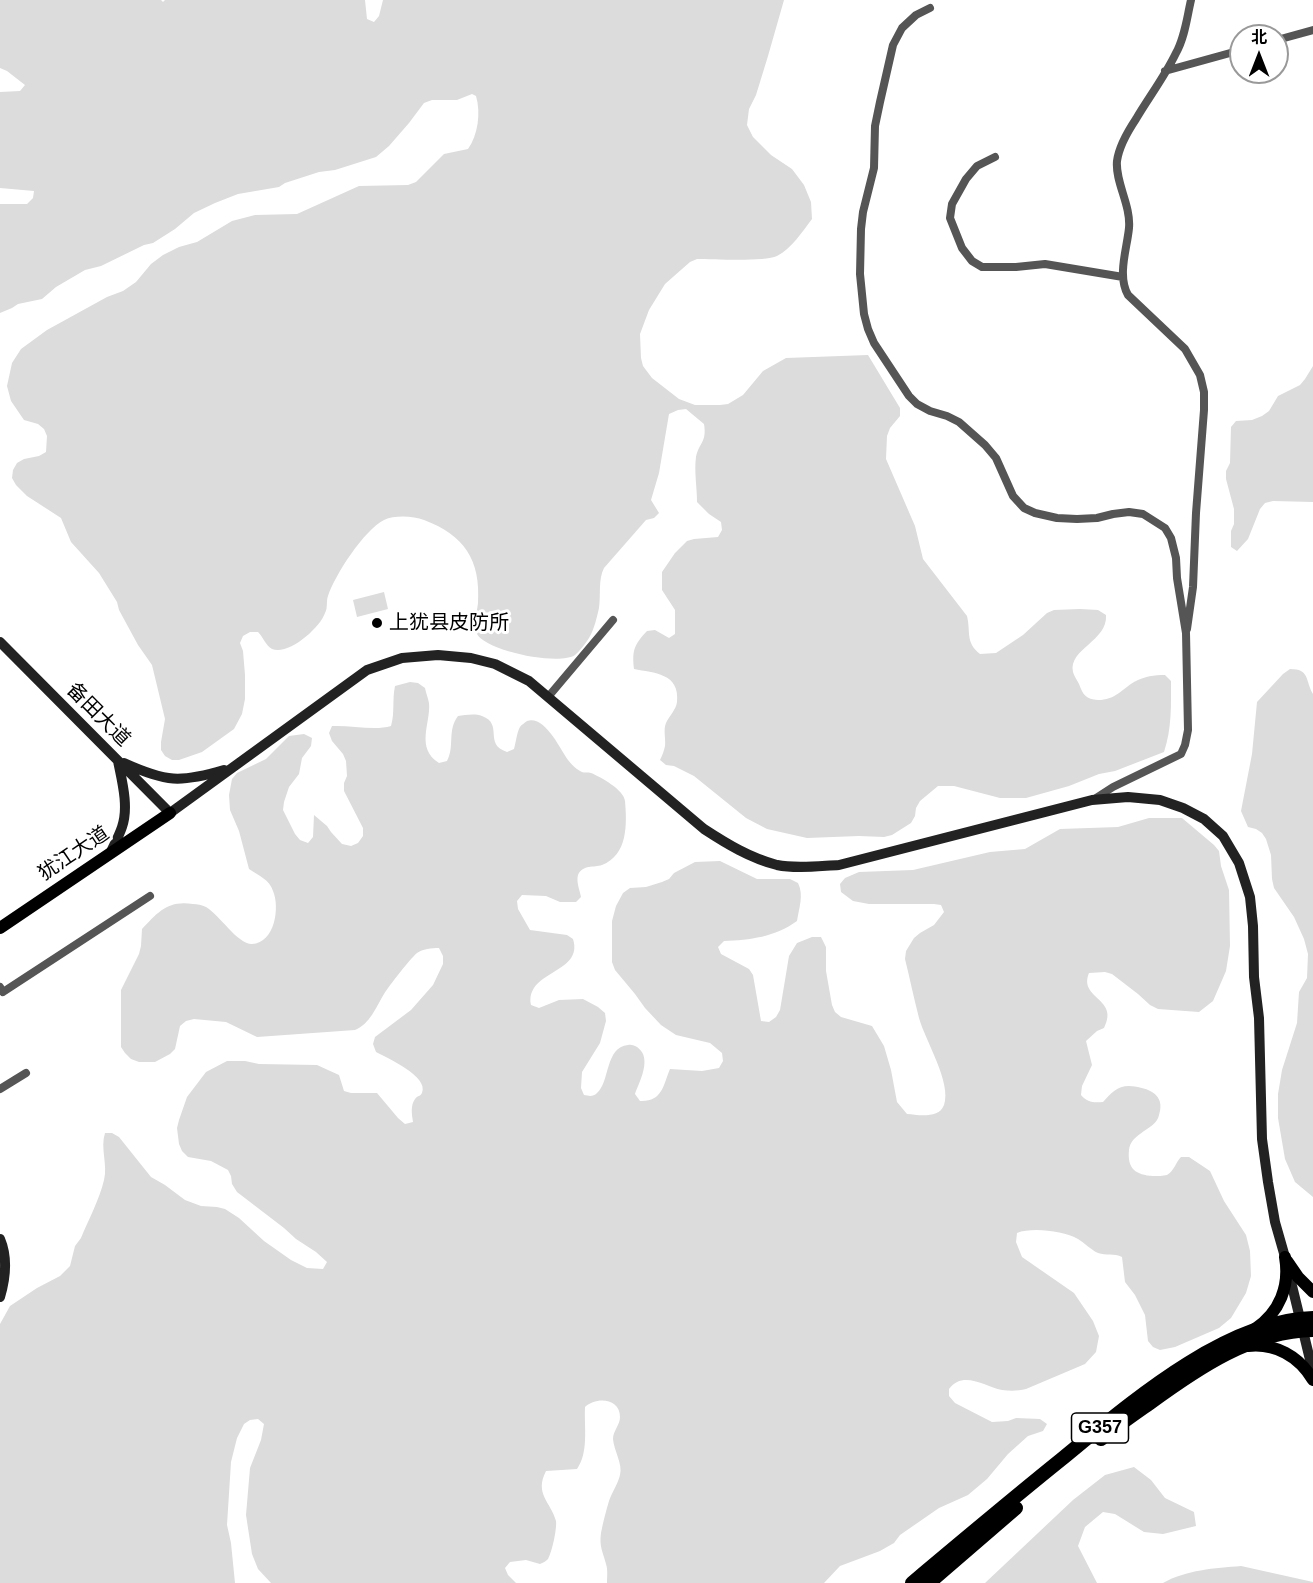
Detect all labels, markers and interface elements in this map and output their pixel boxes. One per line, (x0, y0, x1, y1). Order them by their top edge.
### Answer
north arrow (1229, 24, 1289, 84)
text: 北 (1251, 29, 1267, 46)
place label: 上犹县皮防所 (389, 611, 509, 635)
marker: 上犹县皮防所 (370, 616, 384, 630)
street label: 备田大道 (61, 678, 135, 752)
street label: 犹江大道 (34, 822, 114, 886)
road number: G357 (1072, 1413, 1128, 1443)

